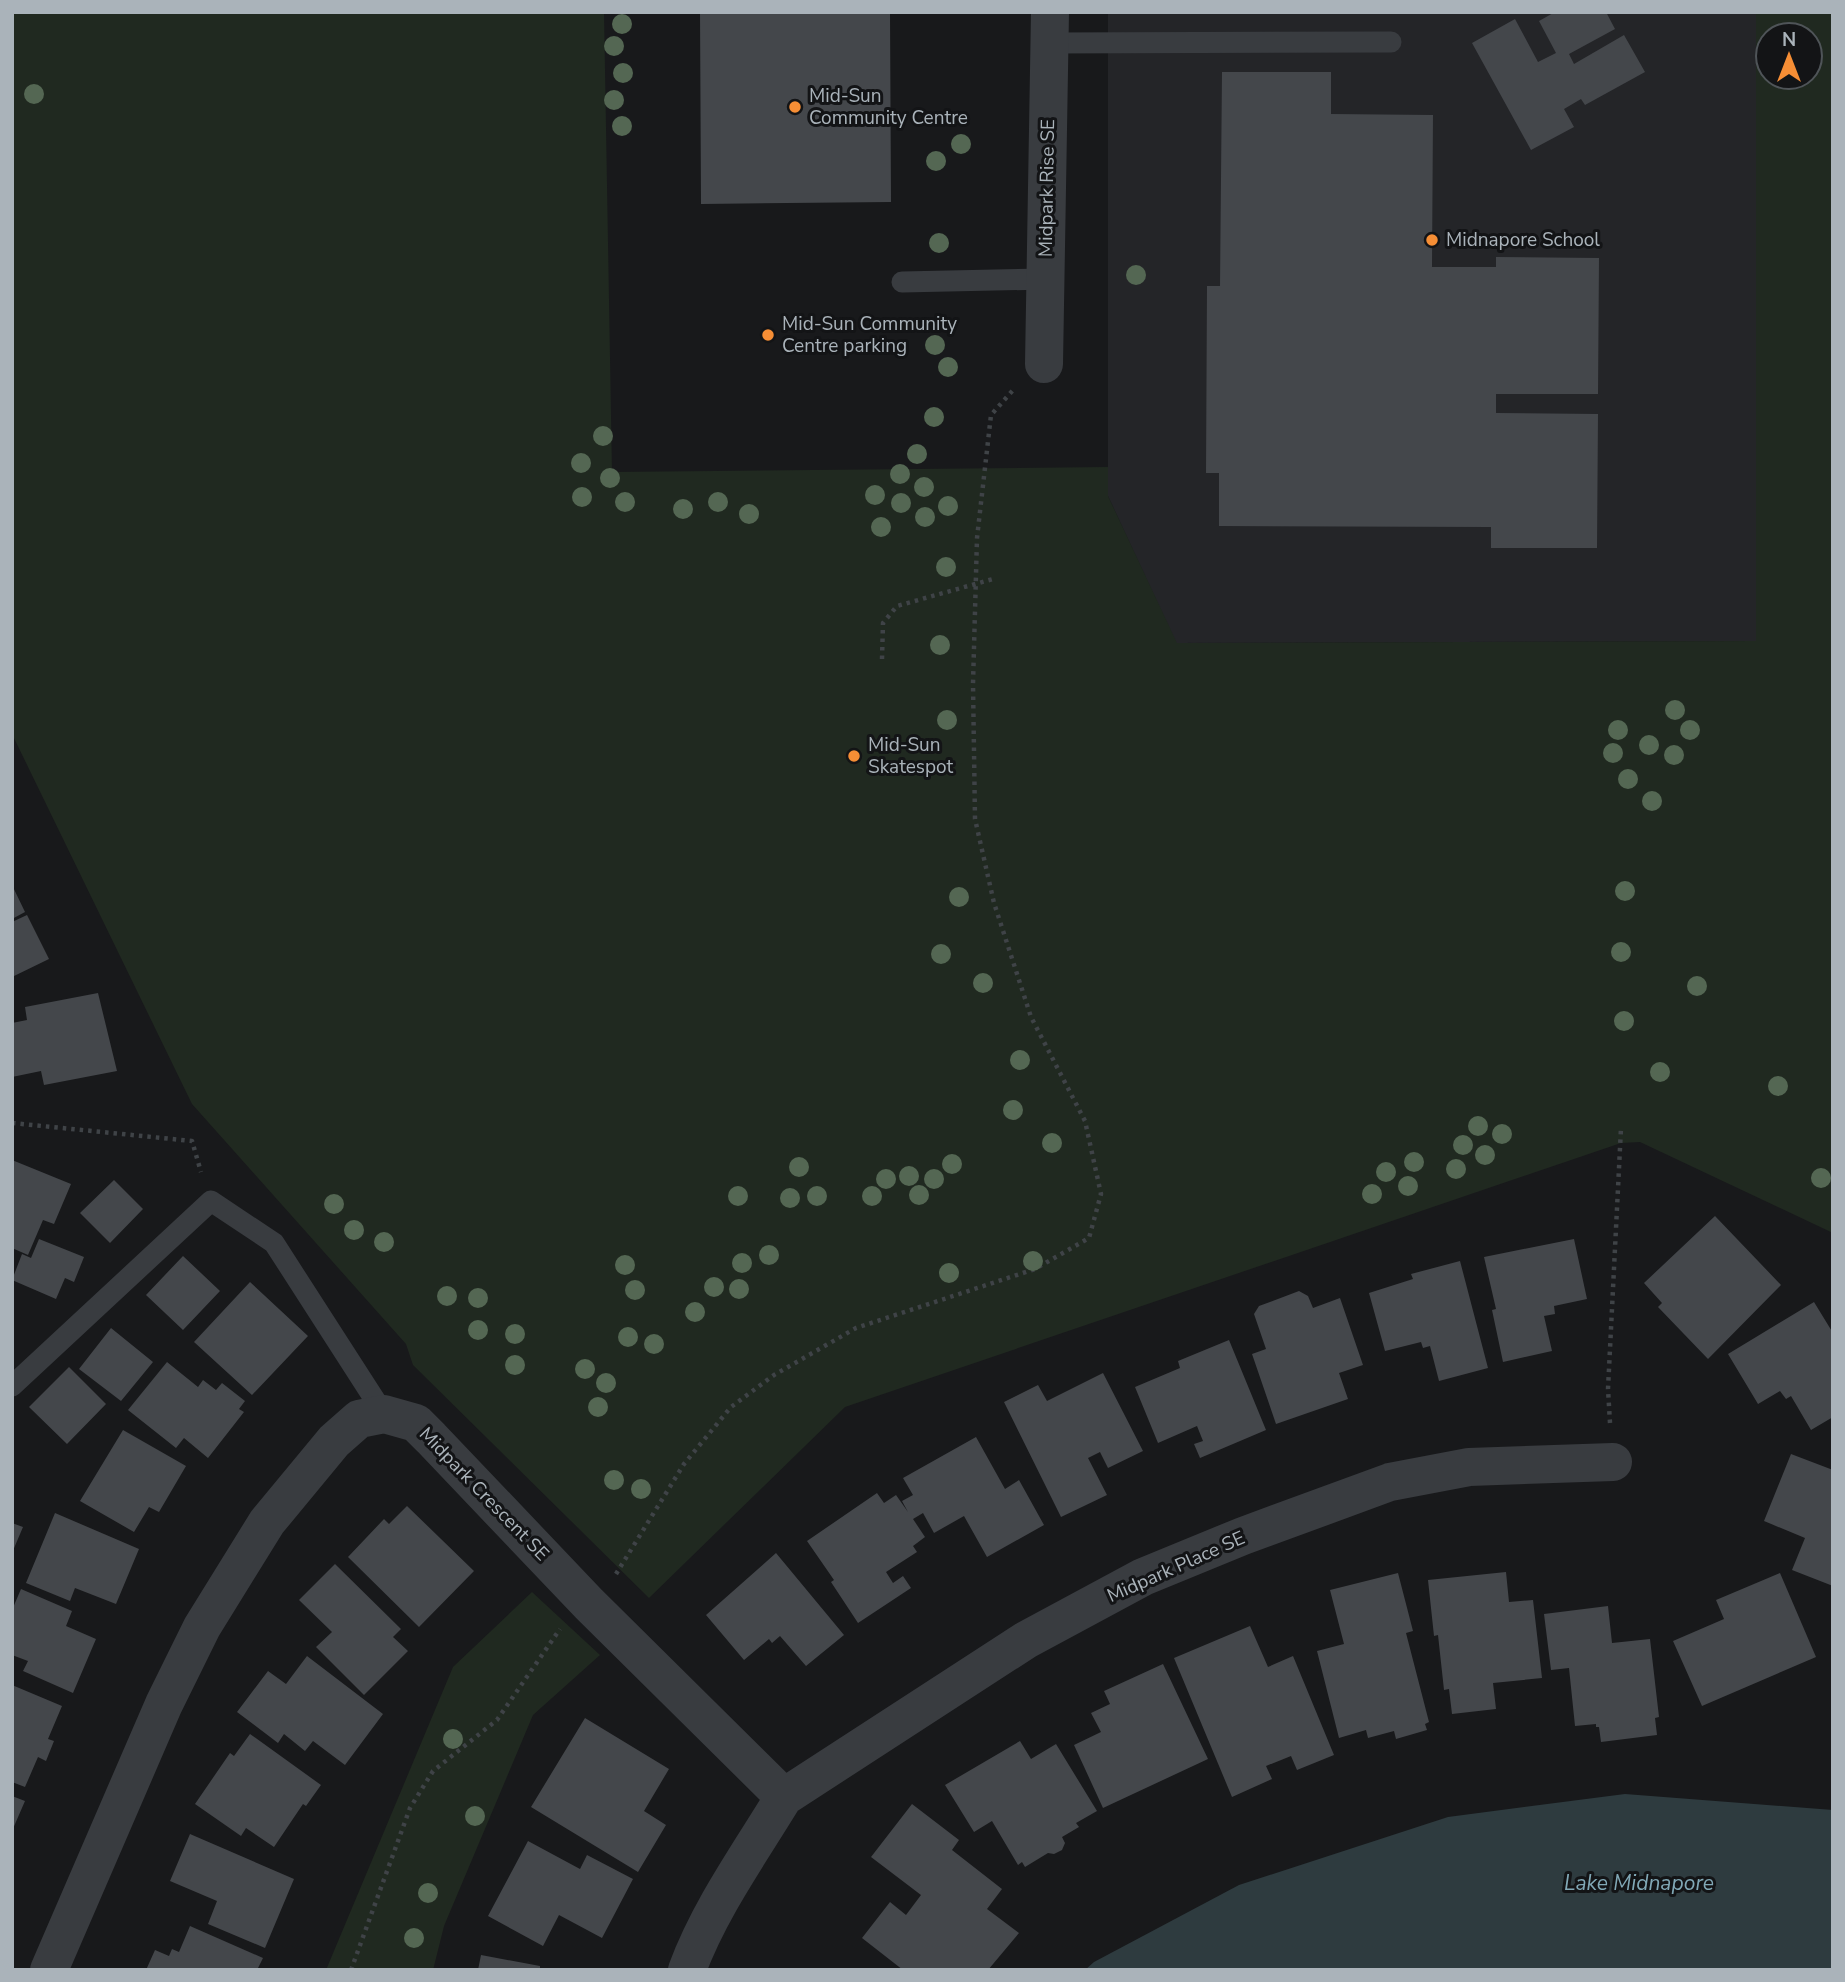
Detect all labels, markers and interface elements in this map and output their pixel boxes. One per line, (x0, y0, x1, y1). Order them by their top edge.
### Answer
north arrow (1754, 21, 1824, 91)
text: N (1782, 27, 1796, 53)
place label: Mid-Sun Community Centre (809, 83, 968, 131)
marker: Mid-Sun Community Centre (787, 99, 803, 115)
street label: Midpark Rise SE (1033, 119, 1061, 257)
place label: Midnapore School (1446, 227, 1600, 253)
marker: Midnapore School (1424, 232, 1440, 248)
place label: Mid-Sun Community Centre parking (782, 311, 957, 359)
marker: Mid-Sun Community Centre parking (760, 327, 776, 343)
place label: Mid-Sun Skatespot (868, 732, 954, 780)
marker: Mid-Sun Skatespot (846, 748, 862, 764)
street label: Midpark Crescent SE (413, 1421, 555, 1567)
street label: Midpark Place SE (1103, 1525, 1249, 1609)
water label: Lake Midnapore (1564, 1869, 1714, 1897)

